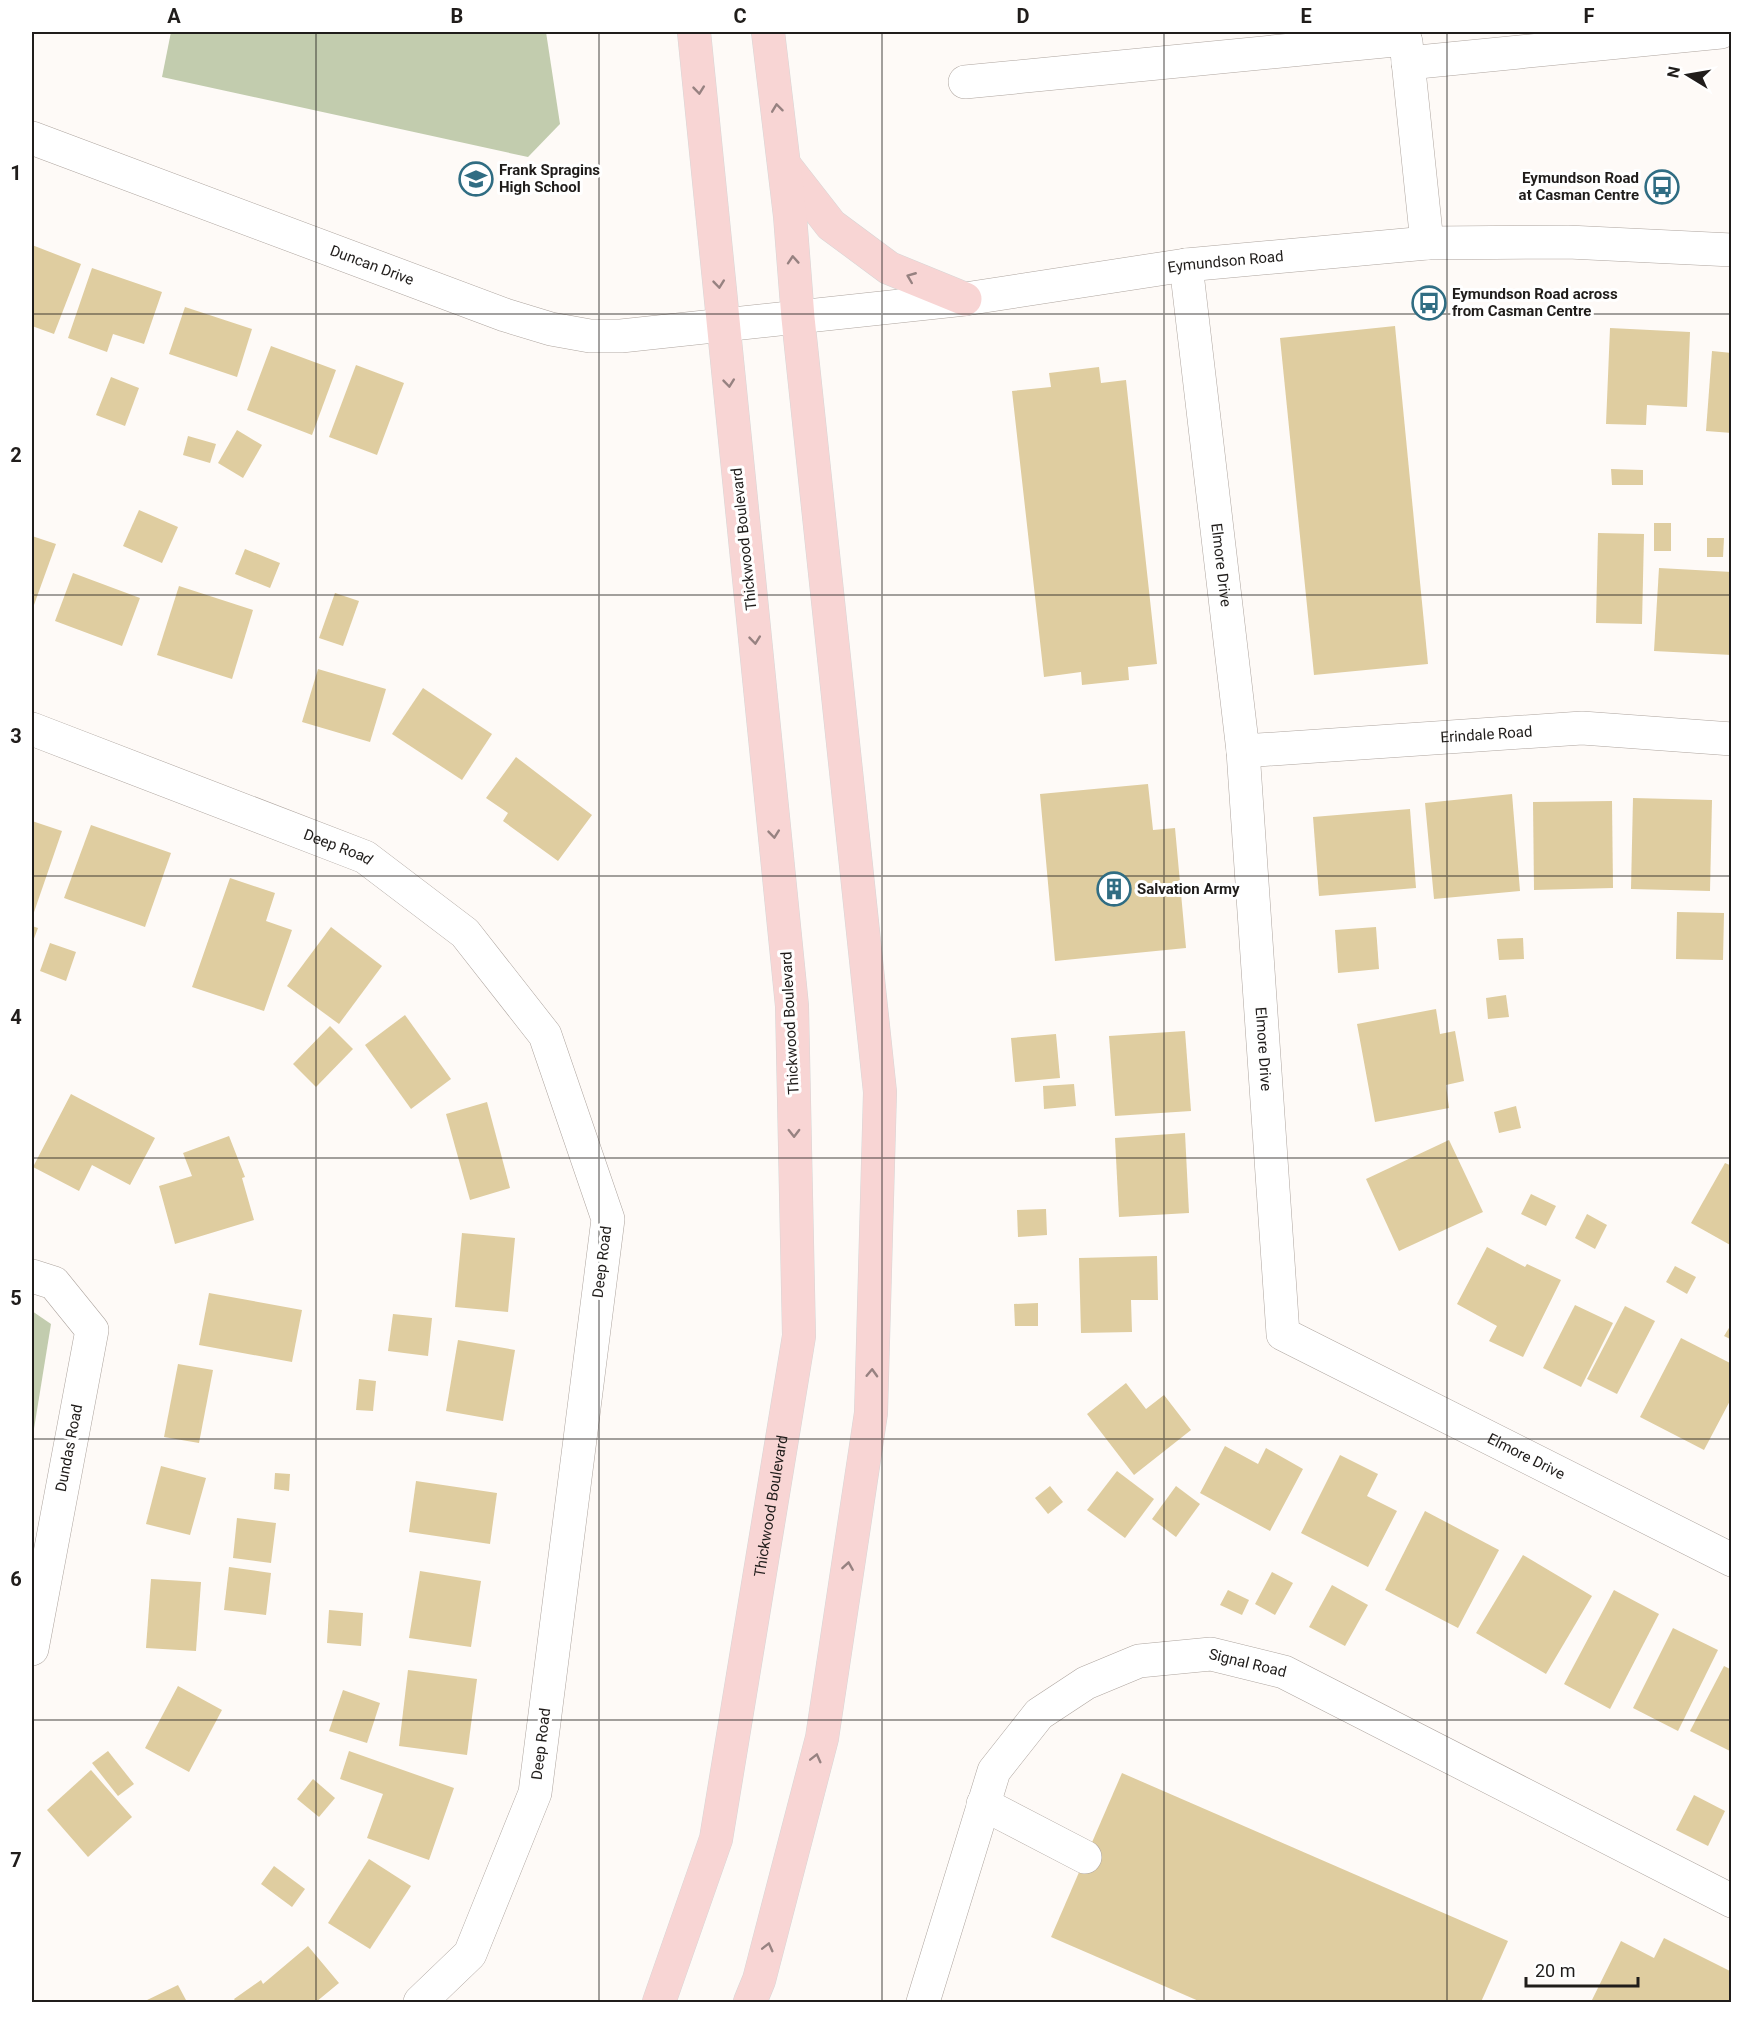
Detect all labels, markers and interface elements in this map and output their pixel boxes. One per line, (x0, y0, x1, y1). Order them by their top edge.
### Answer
text: A (167, 4, 181, 28)
text: B (451, 4, 463, 28)
text: C (733, 4, 747, 28)
text: D (1017, 4, 1030, 28)
text: E (1300, 4, 1312, 28)
text: F (1584, 4, 1595, 28)
north arrow (1658, 45, 1718, 105)
text: N (1663, 65, 1684, 80)
one-way arrow (692, 85, 705, 94)
one-way arrow (772, 103, 784, 112)
text: 1 (10, 161, 22, 185)
school or university icon: Frank Spragins High School (458, 161, 494, 197)
place label: Frank Spragins High School (499, 161, 600, 196)
place label: Eymundson Road at Casman Centre (1519, 169, 1639, 204)
bus stop icon: Eymundson Road at Casman Centre (1644, 169, 1680, 205)
street label: Duncan Drive (328, 241, 416, 289)
street label: Eymundson Road (1166, 247, 1284, 277)
one-way arrow (787, 255, 800, 264)
one-way arrow (906, 272, 917, 284)
one-way arrow (712, 279, 725, 288)
bus stop icon: Eymundson Road across from Casman Centre (1411, 285, 1447, 321)
place label: Eymundson Road across from Casman Centre (1452, 285, 1618, 320)
one-way arrow (722, 379, 735, 388)
text: 2 (10, 443, 22, 467)
street label: Thickwood Boulevard (728, 467, 760, 611)
street label: Elmore Drive (1207, 522, 1235, 608)
one-way arrow (748, 635, 761, 645)
street label: Erindale Road (1440, 722, 1533, 747)
text: 3 (10, 724, 22, 748)
street label: Deep Road (301, 825, 376, 869)
one-way arrow (767, 829, 780, 839)
building icon: Salvation Army (1096, 871, 1132, 907)
place label: Salvation Army (1137, 880, 1240, 898)
street label: Thickwood Boulevard (777, 951, 803, 1095)
text: 4 (10, 1005, 22, 1029)
street label: Elmore Drive (1252, 1006, 1275, 1092)
one-way arrow (788, 1129, 801, 1138)
street label: Deep Road (589, 1225, 615, 1299)
text: 5 (10, 1286, 22, 1310)
one-way arrow (866, 1368, 879, 1377)
street label: Dundas Road (52, 1403, 86, 1493)
street label: Elmore Drive (1485, 1429, 1568, 1483)
street label: Thickwood Boulevard (750, 1434, 791, 1578)
one-way arrow (841, 1561, 853, 1570)
text: 6 (10, 1567, 22, 1591)
street label: Signal Road (1207, 1645, 1288, 1681)
street label: Deep Road (528, 1707, 554, 1781)
one-way arrow (809, 1753, 822, 1763)
text: 7 (10, 1848, 22, 1872)
one-way arrow (760, 1942, 773, 1952)
scale bar (1526, 1950, 1638, 1988)
text: 20 m (1535, 1960, 1575, 1981)

